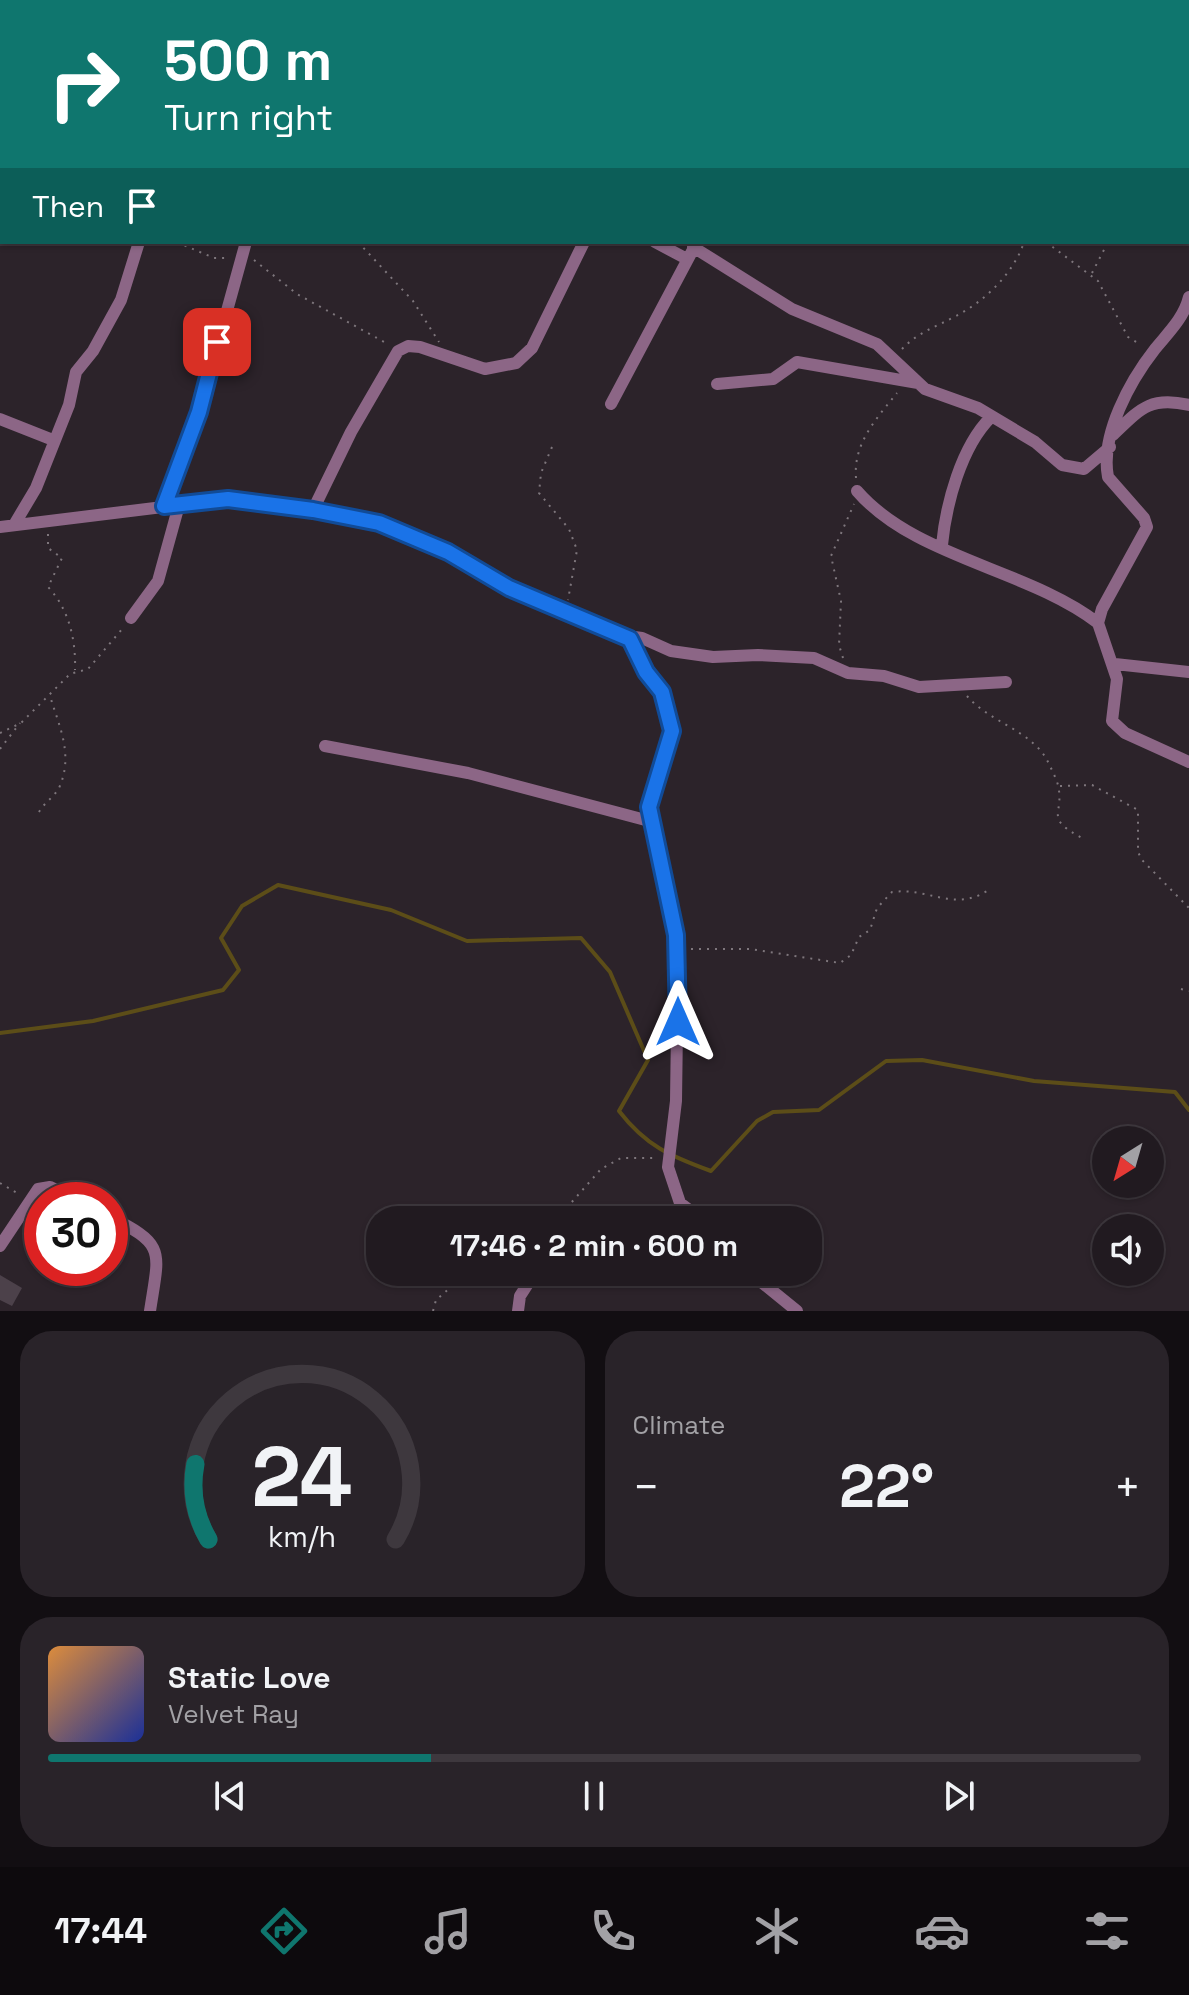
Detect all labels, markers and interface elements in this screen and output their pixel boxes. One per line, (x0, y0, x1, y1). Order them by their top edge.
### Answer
text: 500 m (164, 25, 332, 96)
icon: right (32, 32, 136, 136)
text: Turn right (164, 95, 333, 141)
icon: arrive (120, 184, 164, 228)
text: Then (32, 187, 104, 226)
pin (183, 308, 251, 376)
icon: arrive (195, 320, 239, 364)
position arrow (636, 980, 720, 1064)
north arrow (1092, 1126, 1164, 1198)
map controls (1092, 1126, 1164, 1286)
speed limit sign: 30 (24, 1182, 128, 1286)
button: sound (1092, 1214, 1164, 1286)
text: 17:46 · 2 min · 600 m (450, 1226, 738, 1265)
text: Climate (633, 1408, 725, 1442)
text: 24 (252, 1424, 353, 1530)
text: 22° (839, 1448, 934, 1525)
text: − (633, 1459, 660, 1515)
text: + (1114, 1459, 1141, 1515)
text: km/h (268, 1519, 336, 1555)
text: Static Love (168, 1658, 331, 1697)
text: Velvet Ray (168, 1697, 299, 1731)
icon: previous (208, 1774, 252, 1818)
icon: pause (572, 1774, 616, 1818)
icon: next (937, 1774, 981, 1818)
icon: directions (256, 1903, 312, 1959)
icon: music (420, 1903, 476, 1959)
icon: phone (585, 1903, 641, 1959)
icon: climate (749, 1903, 805, 1959)
icon: car (914, 1903, 970, 1959)
icon: filters (1079, 1903, 1135, 1959)
text: 17:44 (54, 1908, 147, 1954)

